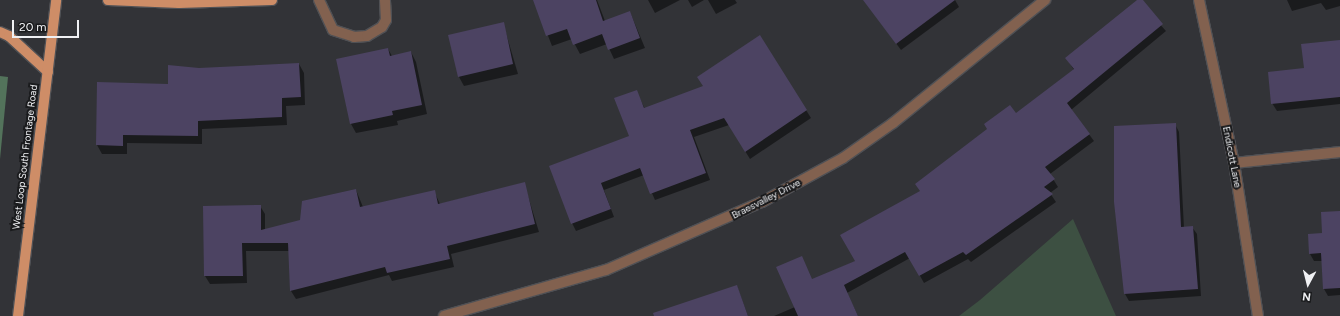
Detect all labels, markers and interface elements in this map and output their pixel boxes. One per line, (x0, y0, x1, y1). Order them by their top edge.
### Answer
scale bar (14, 12, 81, 38)
text: 20 m (19, 20, 47, 34)
street label: West Loop South Frontage Road (10, 84, 40, 230)
street label: Endicott Lane (1220, 125, 1244, 189)
street label: Braesvalley Drive (730, 177, 802, 221)
north arrow (1288, 264, 1328, 304)
text: N (1301, 289, 1312, 303)

